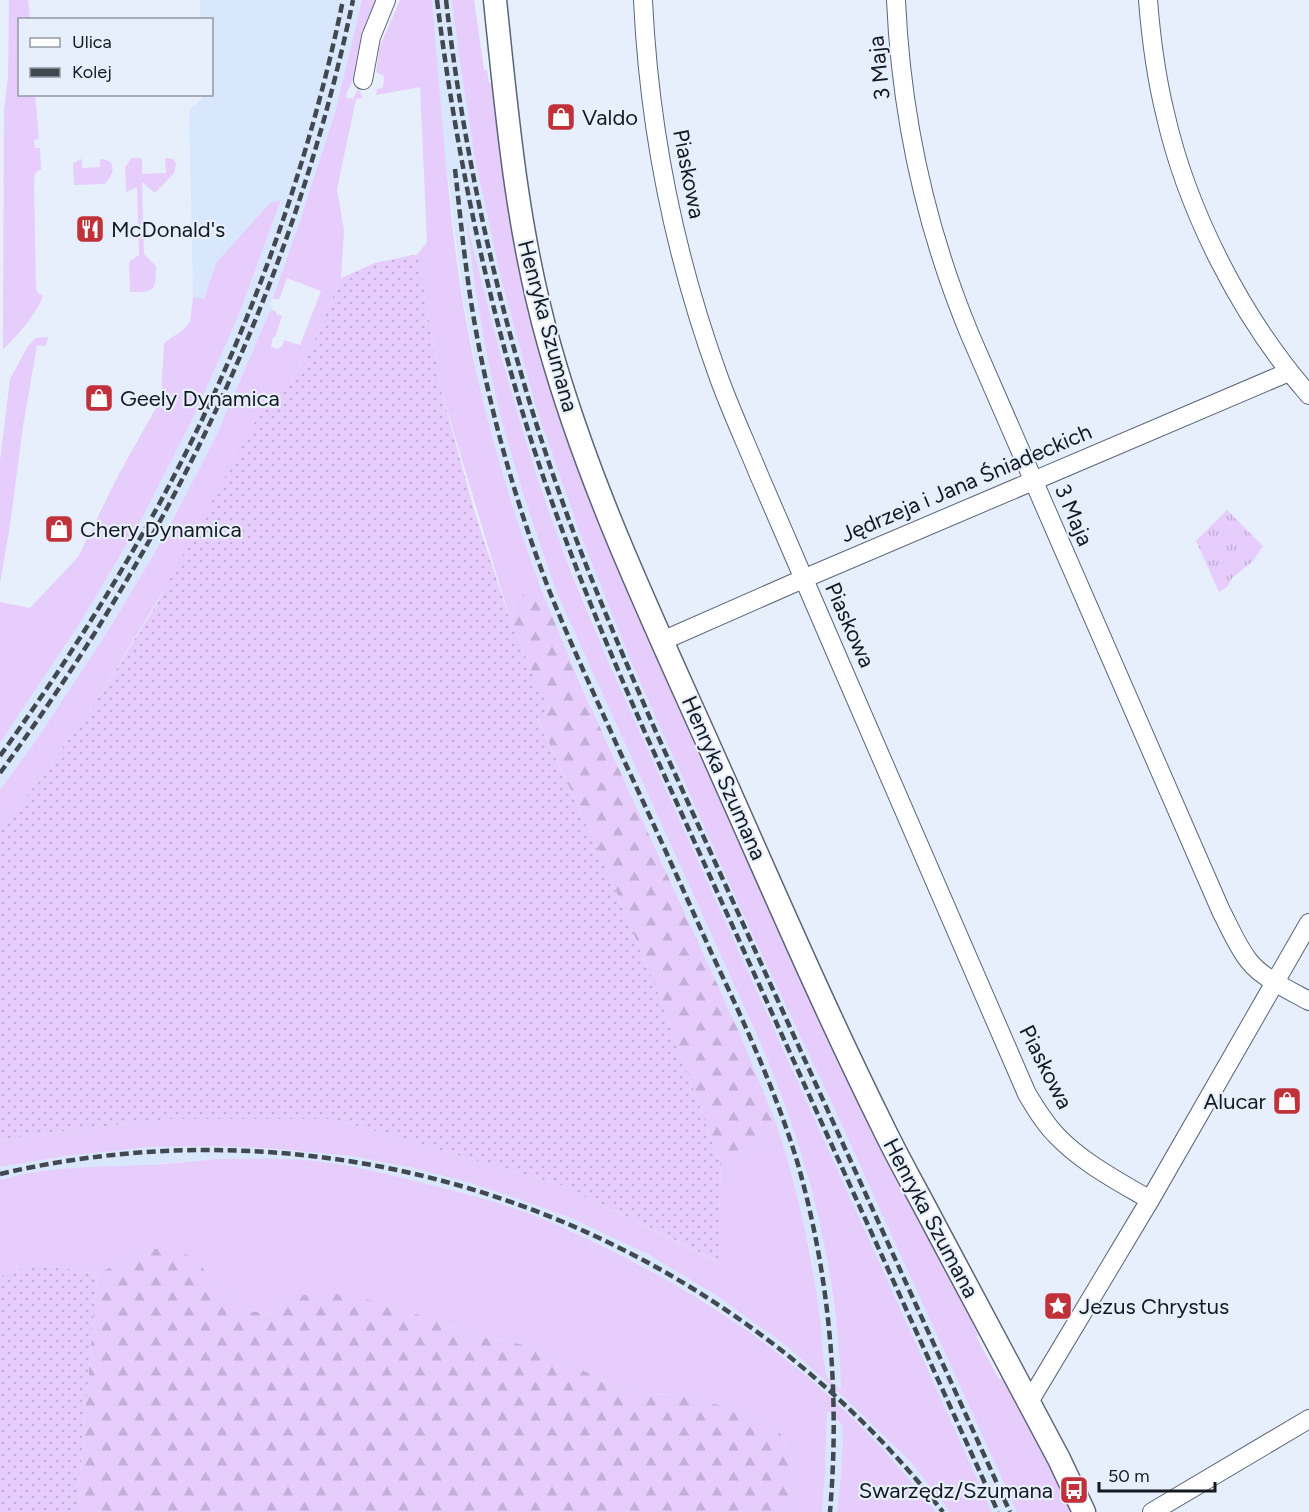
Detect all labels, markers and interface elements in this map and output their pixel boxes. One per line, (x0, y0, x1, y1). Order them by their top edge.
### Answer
legend (18, 18, 213, 96)
text: Ulica (72, 31, 112, 53)
street label: 3 Maja (862, 35, 896, 101)
text: Kolej (72, 61, 112, 83)
shop icon: Valdo (545, 101, 577, 133)
place label: Valdo (582, 104, 638, 131)
street label: Piaskowa (667, 127, 711, 221)
restaurant icon: McDonald's (74, 213, 106, 245)
place label: McDonald's (111, 216, 225, 243)
street label: Henryka Szumana (512, 237, 584, 415)
shop icon: Geely Dynamica (83, 382, 115, 414)
place label: Geely Dynamica (120, 385, 280, 412)
street label: Jędrzeja i Jana Śniadeckich (836, 418, 1096, 548)
street label: 3 Maja (1049, 480, 1099, 550)
shop icon: Chery Dynamica (43, 513, 75, 545)
place label: Chery Dynamica (80, 516, 242, 543)
street label: Piaskowa (819, 578, 881, 672)
street label: Henryka Szumana (676, 692, 772, 864)
street label: Piaskowa (1013, 1021, 1079, 1113)
shop icon: Alucar (1271, 1085, 1303, 1117)
place label: Alucar (1203, 1088, 1267, 1115)
street label: Henryka Szumana (878, 1134, 984, 1302)
place icon: Jezus Chrystus (1042, 1290, 1074, 1322)
place label: Jezus Chrystus (1079, 1293, 1229, 1320)
scale bar (1099, 1455, 1214, 1493)
text: 50 m (1108, 1465, 1150, 1487)
bus stop icon: Swarzędz/Szumana (1058, 1474, 1090, 1506)
place label: Swarzędz/Szumana (859, 1477, 1053, 1504)

